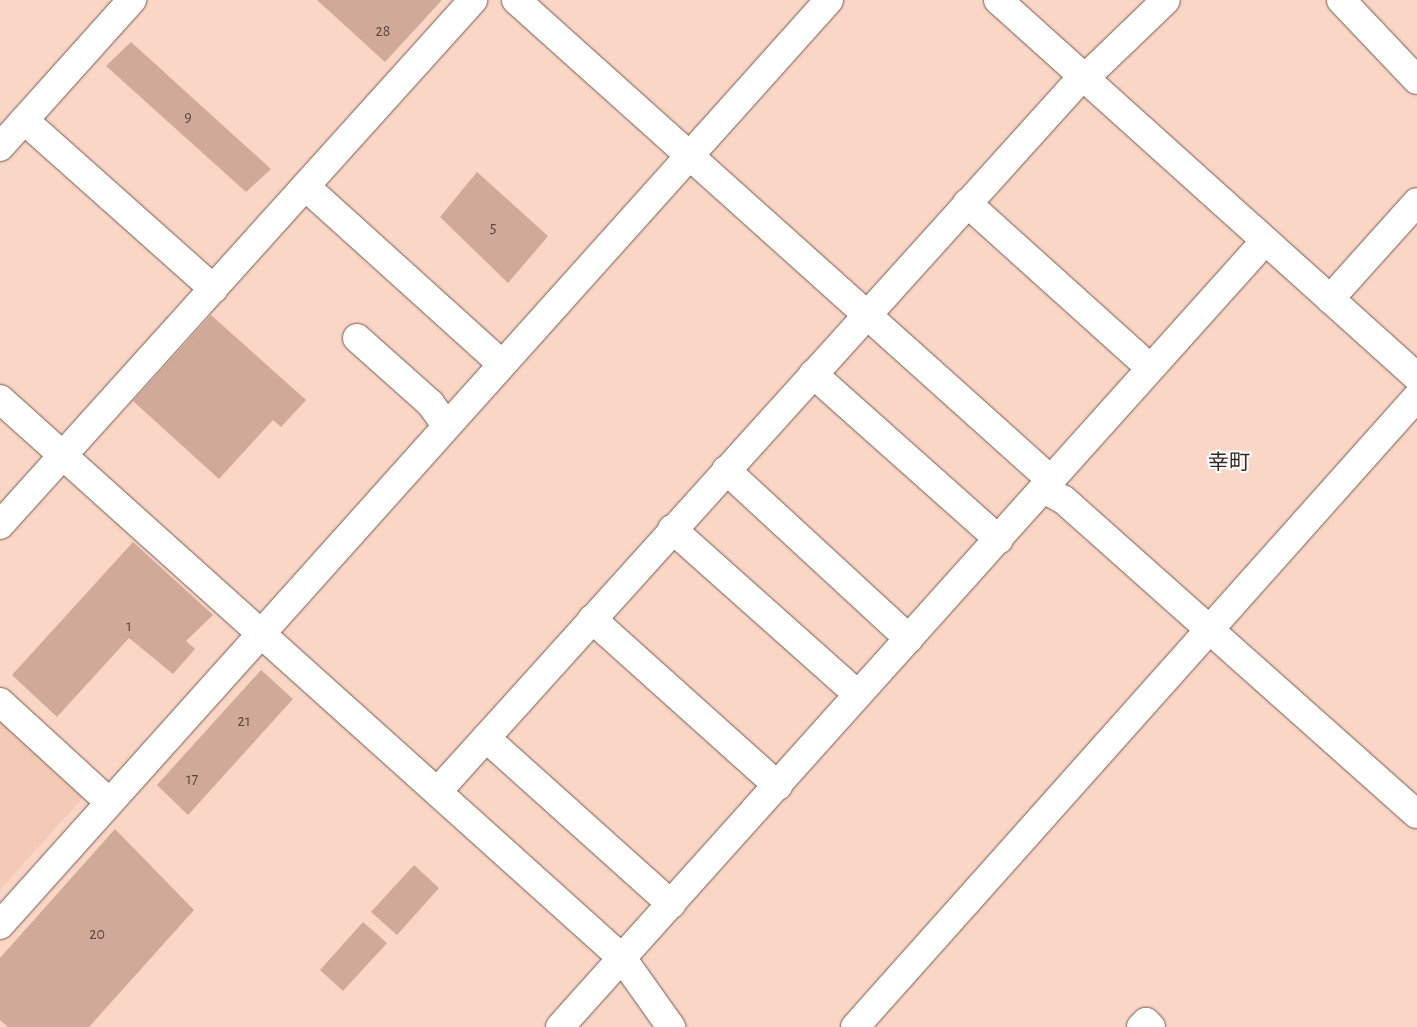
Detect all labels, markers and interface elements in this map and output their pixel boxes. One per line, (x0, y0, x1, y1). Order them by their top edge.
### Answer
house number: 28 (376, 21, 390, 41)
house number: 9 (184, 107, 192, 127)
house number: 5 (490, 217, 496, 237)
district label: 幸町 (1208, 450, 1250, 476)
house number: 1 (126, 616, 132, 636)
house number: 21 (238, 711, 250, 731)
house number: 17 (186, 769, 198, 789)
house number: 20 (89, 924, 105, 944)

